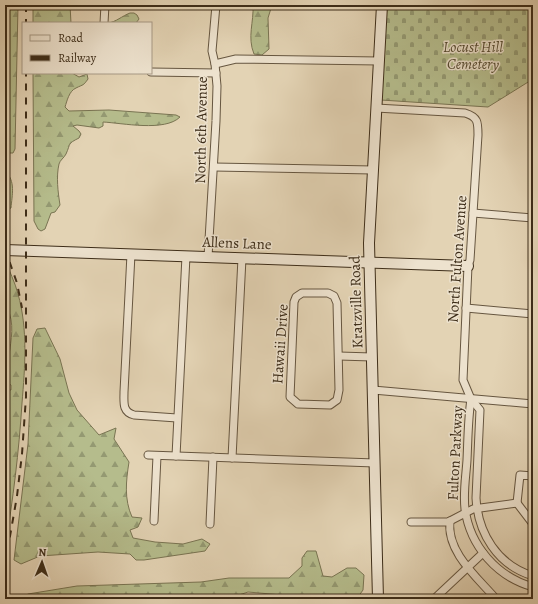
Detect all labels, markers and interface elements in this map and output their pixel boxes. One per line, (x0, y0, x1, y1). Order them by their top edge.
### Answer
legend (22, 22, 152, 74)
text: Road (58, 30, 84, 46)
park label: Locust Hill Cemetery (443, 37, 503, 74)
text: Railway (58, 50, 97, 66)
street label: North 6th Avenue (190, 76, 212, 184)
street label: North Fulton Avenue (443, 194, 471, 323)
street label: Allens Lane (201, 232, 272, 254)
street label: Kratzville Road (344, 254, 368, 349)
street label: Hawaii Drive (267, 303, 293, 385)
street label: Fulton Parkway (443, 405, 467, 501)
north arrow (22, 542, 62, 582)
text: N (38, 545, 47, 560)

